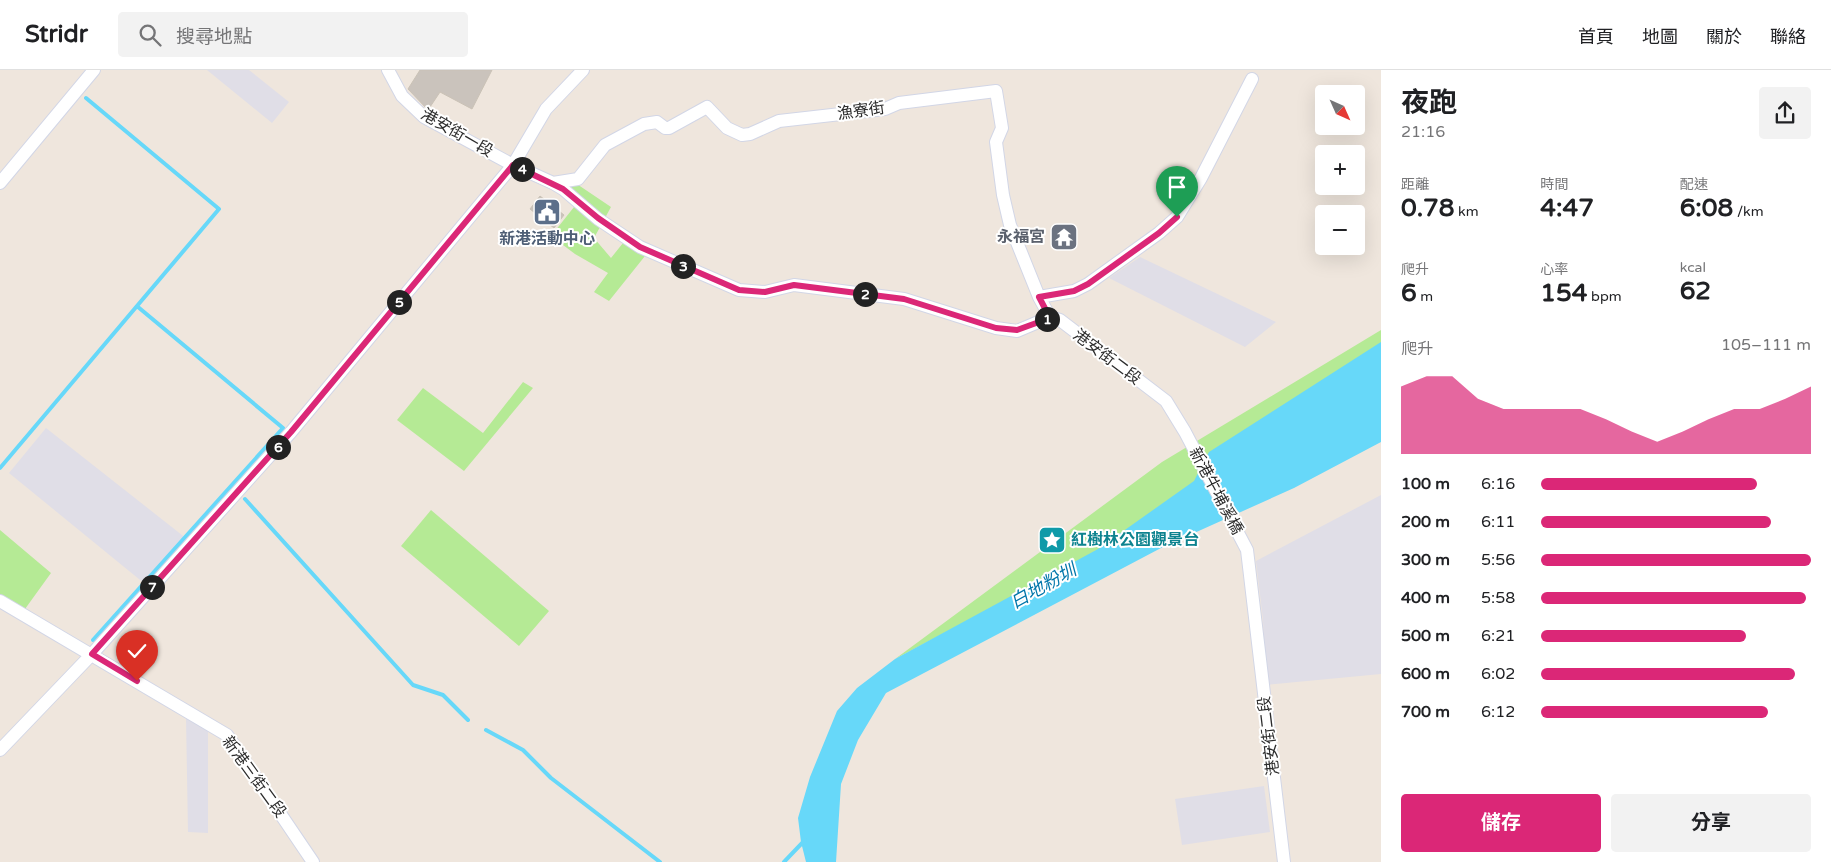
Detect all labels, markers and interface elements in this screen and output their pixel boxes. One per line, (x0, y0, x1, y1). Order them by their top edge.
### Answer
search box (118, 12, 468, 57)
text: Stridr (25, 20, 88, 49)
icon: search (136, 21, 164, 49)
text: 搜尋地點 (176, 26, 252, 48)
text: 首頁 (1578, 26, 1614, 48)
text: 地圖 (1642, 26, 1678, 48)
text: 關於 (1706, 26, 1742, 48)
text: 聯絡 (1770, 26, 1806, 48)
north arrow (1315, 85, 1365, 135)
map controls (1315, 85, 1365, 255)
text: 夜跑 (1401, 86, 1457, 120)
button: share (1759, 87, 1811, 139)
street label: 漁寮街 (836, 98, 886, 124)
street label: 港安街一段 (417, 104, 497, 162)
text: 21:16 (1401, 122, 1445, 142)
button: + (1315, 145, 1365, 195)
pin: 4 (510, 156, 534, 182)
text: 4 (518, 161, 527, 178)
pin (1156, 166, 1198, 217)
icon: arrive (1163, 173, 1191, 201)
text: 距離 (1401, 176, 1429, 193)
text: 時間 (1540, 176, 1568, 193)
text: 配速 (1680, 176, 1708, 193)
text: 0.78 (1401, 193, 1454, 223)
text: 4:47 (1540, 193, 1594, 223)
text: 6:08 (1680, 193, 1733, 223)
public building icon: 新港活動中心 (532, 197, 562, 227)
text: km (1454, 203, 1478, 220)
text: /km (1733, 203, 1764, 220)
button: − (1315, 205, 1365, 255)
temple icon: 永福宮 (1049, 222, 1079, 252)
place label: 永福宮 (997, 227, 1045, 247)
place label: 新港活動中心 (499, 229, 595, 249)
pin: 3 (670, 254, 696, 278)
text: 3 (679, 258, 688, 275)
text: kcal (1680, 259, 1706, 276)
text: 爬升 (1401, 261, 1429, 278)
text: 心率 (1540, 261, 1568, 278)
text: 62 (1680, 276, 1711, 306)
text: 6 (1401, 278, 1417, 308)
text: 154 (1540, 278, 1587, 308)
pin: 2 (852, 282, 878, 306)
text: 2 (861, 286, 870, 303)
text: m (1417, 288, 1433, 305)
text: bpm (1587, 288, 1622, 305)
pin: 5 (386, 290, 412, 314)
text: 5 (395, 294, 404, 311)
pin: 1 (1034, 306, 1060, 332)
text: 1 (1043, 311, 1052, 328)
street label: 港安街二段 (1069, 325, 1145, 389)
text: 105–111 m (1721, 335, 1811, 355)
text: 爬升 (1401, 339, 1433, 359)
pin: 6 (266, 434, 290, 460)
text: 6 (274, 439, 283, 456)
street label: 新港牛埔溪橋 (1185, 444, 1247, 538)
text: 100 m (1401, 474, 1450, 494)
text: 6:16 (1481, 474, 1515, 494)
text: 200 m (1401, 512, 1450, 532)
text: 6:11 (1481, 512, 1515, 532)
place icon: 紅樹林公園觀景台 (1037, 525, 1067, 555)
place label: 紅樹林公園觀景台 (1071, 530, 1199, 550)
text: 300 m (1401, 550, 1450, 570)
text: 5:56 (1481, 550, 1515, 570)
water label: 白地粉圳 (1006, 557, 1082, 613)
pin: 7 (140, 574, 164, 600)
text: 7 (148, 579, 157, 596)
text: 400 m (1401, 588, 1450, 608)
text: 5:58 (1481, 588, 1515, 608)
text: 500 m (1401, 626, 1450, 646)
text: 6:21 (1481, 626, 1515, 646)
pin (116, 630, 158, 681)
icon: check (123, 637, 151, 665)
text: 600 m (1401, 664, 1450, 684)
text: 6:02 (1481, 664, 1515, 684)
street label: 港安街二段 (1254, 695, 1284, 777)
text: 700 m (1401, 702, 1450, 722)
text: 6:12 (1481, 702, 1515, 722)
street label: 新港三街二段 (218, 732, 290, 822)
button: 儲存 (1401, 794, 1601, 852)
button: 分享 (1611, 794, 1811, 852)

